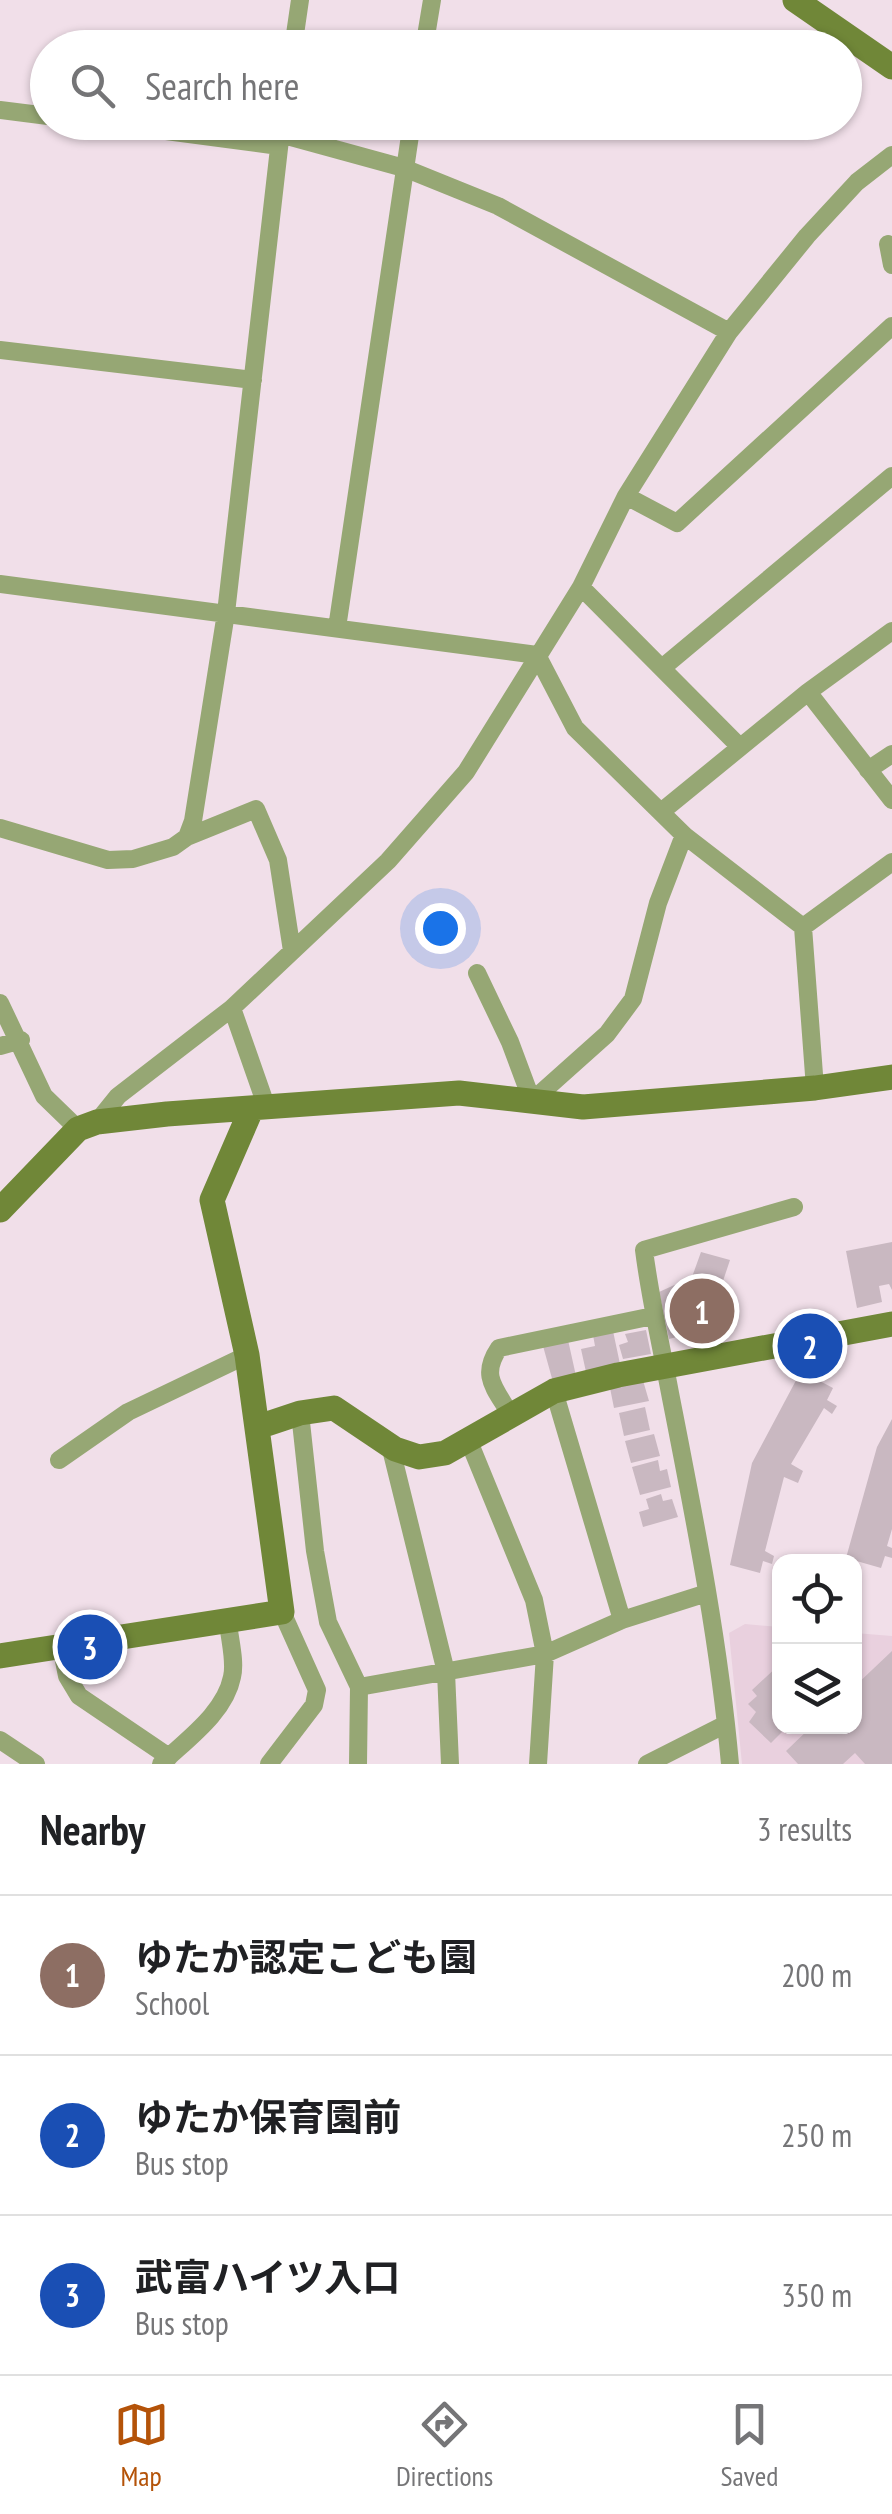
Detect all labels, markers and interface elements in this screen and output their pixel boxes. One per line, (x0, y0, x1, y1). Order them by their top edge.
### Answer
search box (30, 30, 862, 140)
icon: search (65, 58, 120, 113)
text: Search here (145, 61, 299, 110)
your location (415, 903, 466, 954)
pin: 1 (670, 1274, 734, 1348)
pin: 2 (778, 1308, 842, 1384)
map controls (772, 1554, 862, 1734)
button: locate (772, 1554, 862, 1644)
pin: 3 (58, 1610, 122, 1684)
button: layers (772, 1644, 862, 1734)
text: Nearby (40, 1802, 145, 1857)
text: 3 results (757, 1808, 852, 1850)
text: ゆたか認定こども園 (135, 1932, 477, 1981)
text: 1 (65, 1954, 80, 1996)
text: 200 m (781, 1954, 852, 1996)
text: School (135, 1982, 209, 2024)
text: ゆたか保育園前 (135, 2092, 401, 2141)
text: 2 (65, 2114, 80, 2156)
text: 250 m (781, 2114, 852, 2156)
text: Bus stop (135, 2142, 229, 2184)
text: 武富ハイツ入口 (135, 2252, 400, 2301)
text: 3 (65, 2274, 80, 2316)
text: 350 m (781, 2274, 852, 2316)
text: Bus stop (135, 2302, 229, 2344)
tab: Map (114, 2397, 169, 2494)
tab: Directions (396, 2397, 493, 2494)
tab: Saved (721, 2397, 778, 2494)

